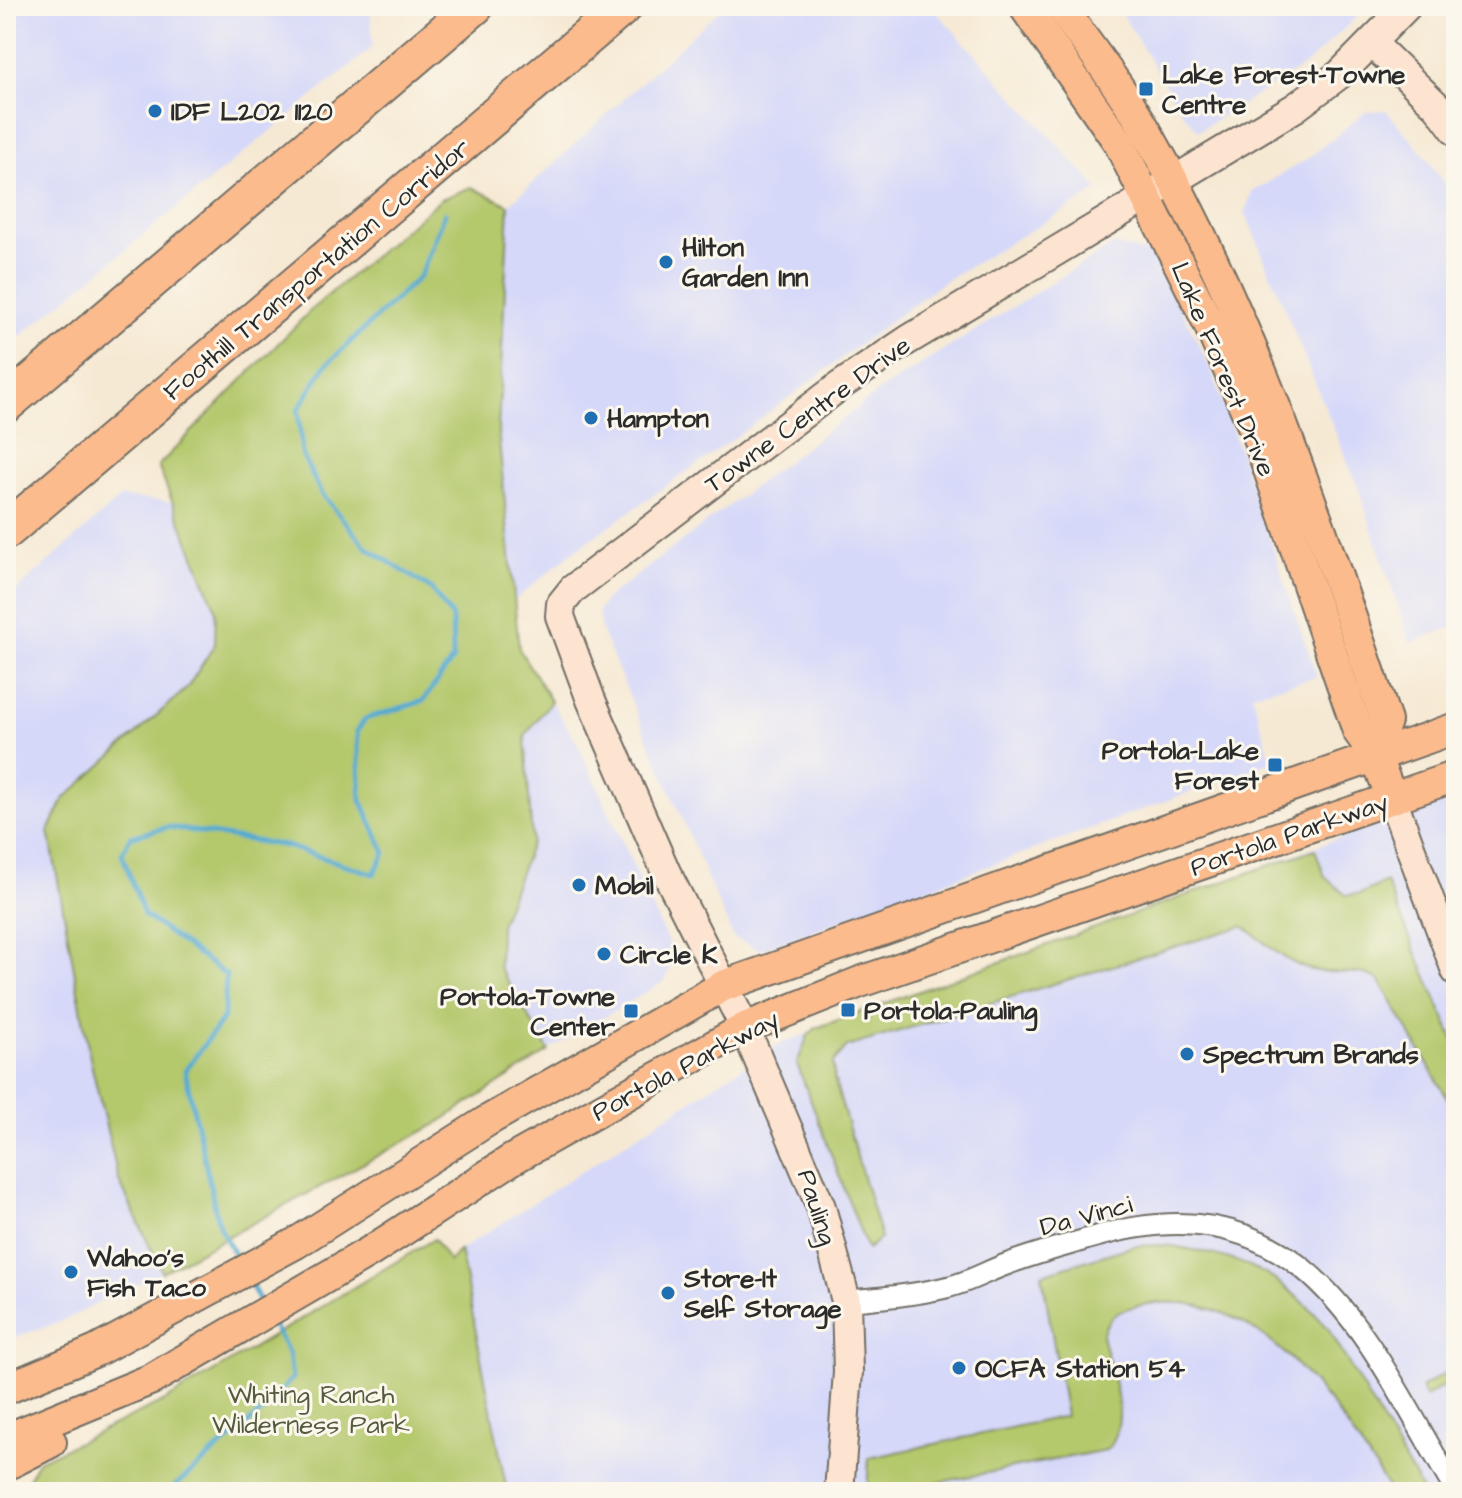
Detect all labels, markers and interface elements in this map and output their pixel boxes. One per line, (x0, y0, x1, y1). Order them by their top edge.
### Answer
place label: Lake Forest-Towne Centre (1162, 57, 1405, 123)
marker: Lake Forest-Towne Centre (1137, 80, 1155, 98)
place label: IDF L202 1120 (171, 94, 333, 130)
marker: IDF L202 1120 (146, 102, 164, 120)
street label: Foothill Transportation Corridor (155, 130, 478, 409)
place label: Hilton Garden Inn (682, 230, 808, 296)
marker: Hilton Garden Inn (657, 253, 675, 271)
street label: Lake Forest Drive (1162, 257, 1284, 482)
street label: Towne Centre Drive (697, 328, 918, 502)
place label: Hampton (607, 401, 709, 437)
marker: Hampton (582, 409, 600, 427)
place label: Portola-Lake Forest (1102, 733, 1259, 799)
marker: Portola-Lake Forest (1266, 756, 1284, 774)
street label: Portola Parkway (1186, 784, 1394, 888)
place label: Mobil (595, 868, 654, 904)
marker: Mobil (570, 876, 588, 894)
place label: Circle K (620, 937, 718, 973)
marker: Circle K (595, 945, 613, 963)
place label: Portola-Towne Center (440, 979, 616, 1045)
place label: Portola-Pauling (864, 993, 1038, 1032)
street label: Portola Parkway (586, 1001, 786, 1132)
marker: Portola-Pauling (839, 1001, 857, 1019)
marker: Portola-Towne Center (622, 1002, 640, 1020)
place label: Spectrum Brands (1202, 1037, 1419, 1073)
marker: Spectrum Brands (1178, 1045, 1196, 1063)
street label: Pauling (786, 1165, 846, 1250)
street label: Da Vinci (1036, 1186, 1136, 1246)
place label: Wahoo's Fish Taco (86, 1240, 206, 1306)
place label: Store-It Self Storage (683, 1261, 842, 1330)
marker: Wahoo's Fish Taco (62, 1263, 80, 1281)
marker: Store-It Self Storage (659, 1284, 677, 1302)
place label: OCFA Station 54 (975, 1351, 1185, 1387)
marker: OCFA Station 54 (950, 1359, 968, 1377)
park label: Whiting Ranch Wilderness Park (212, 1377, 410, 1443)

